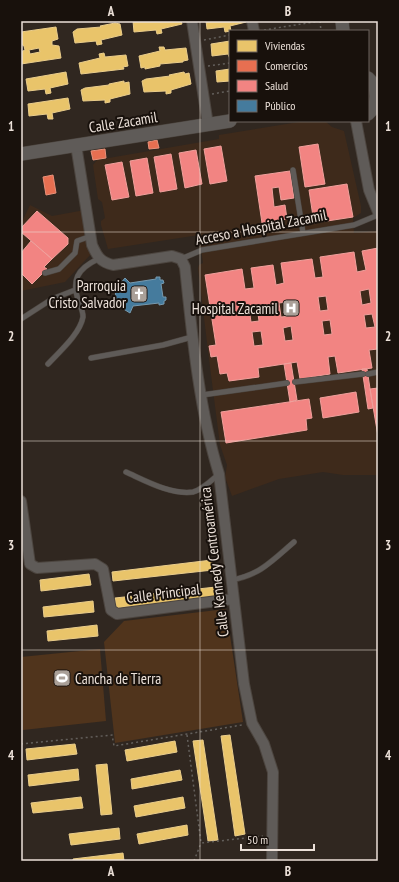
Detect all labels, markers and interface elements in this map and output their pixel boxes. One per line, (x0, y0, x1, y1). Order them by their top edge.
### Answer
text: A (107, 3, 115, 20)
text: B (285, 3, 291, 20)
legend (229, 30, 369, 122)
text: Viviendas (264, 38, 305, 53)
text: Comercios (265, 58, 308, 73)
text: Salud (265, 78, 288, 93)
text: Público (265, 98, 295, 113)
street label: Calle Zacamil (87, 107, 159, 137)
text: 1 (8, 118, 14, 135)
text: 1 (385, 118, 391, 135)
street label: Acceso a Hospital Zacamil (194, 205, 329, 249)
place label: Parroquia Cristo Salvador (48, 276, 127, 312)
church icon: Parroquia Cristo Salvador (129, 284, 149, 304)
hospital icon: Hospital Zacamil (281, 298, 301, 318)
place label: Hospital Zacamil (192, 299, 278, 318)
text: 2 (8, 328, 14, 345)
text: 2 (385, 328, 391, 345)
street label: Calle Kennedy Centroamérica (195, 486, 233, 638)
text: 3 (8, 537, 14, 554)
text: 3 (385, 537, 391, 554)
street label: Calle Principal (125, 579, 201, 607)
sports icon: Cancha de Tierra (52, 668, 72, 688)
place label: Cancha de Tierra (75, 669, 161, 688)
text: 4 (8, 747, 15, 764)
text: 4 (385, 747, 392, 764)
scale bar (241, 826, 314, 852)
text: 50 m (247, 832, 268, 847)
text: A (107, 863, 115, 880)
text: B (285, 863, 291, 880)

